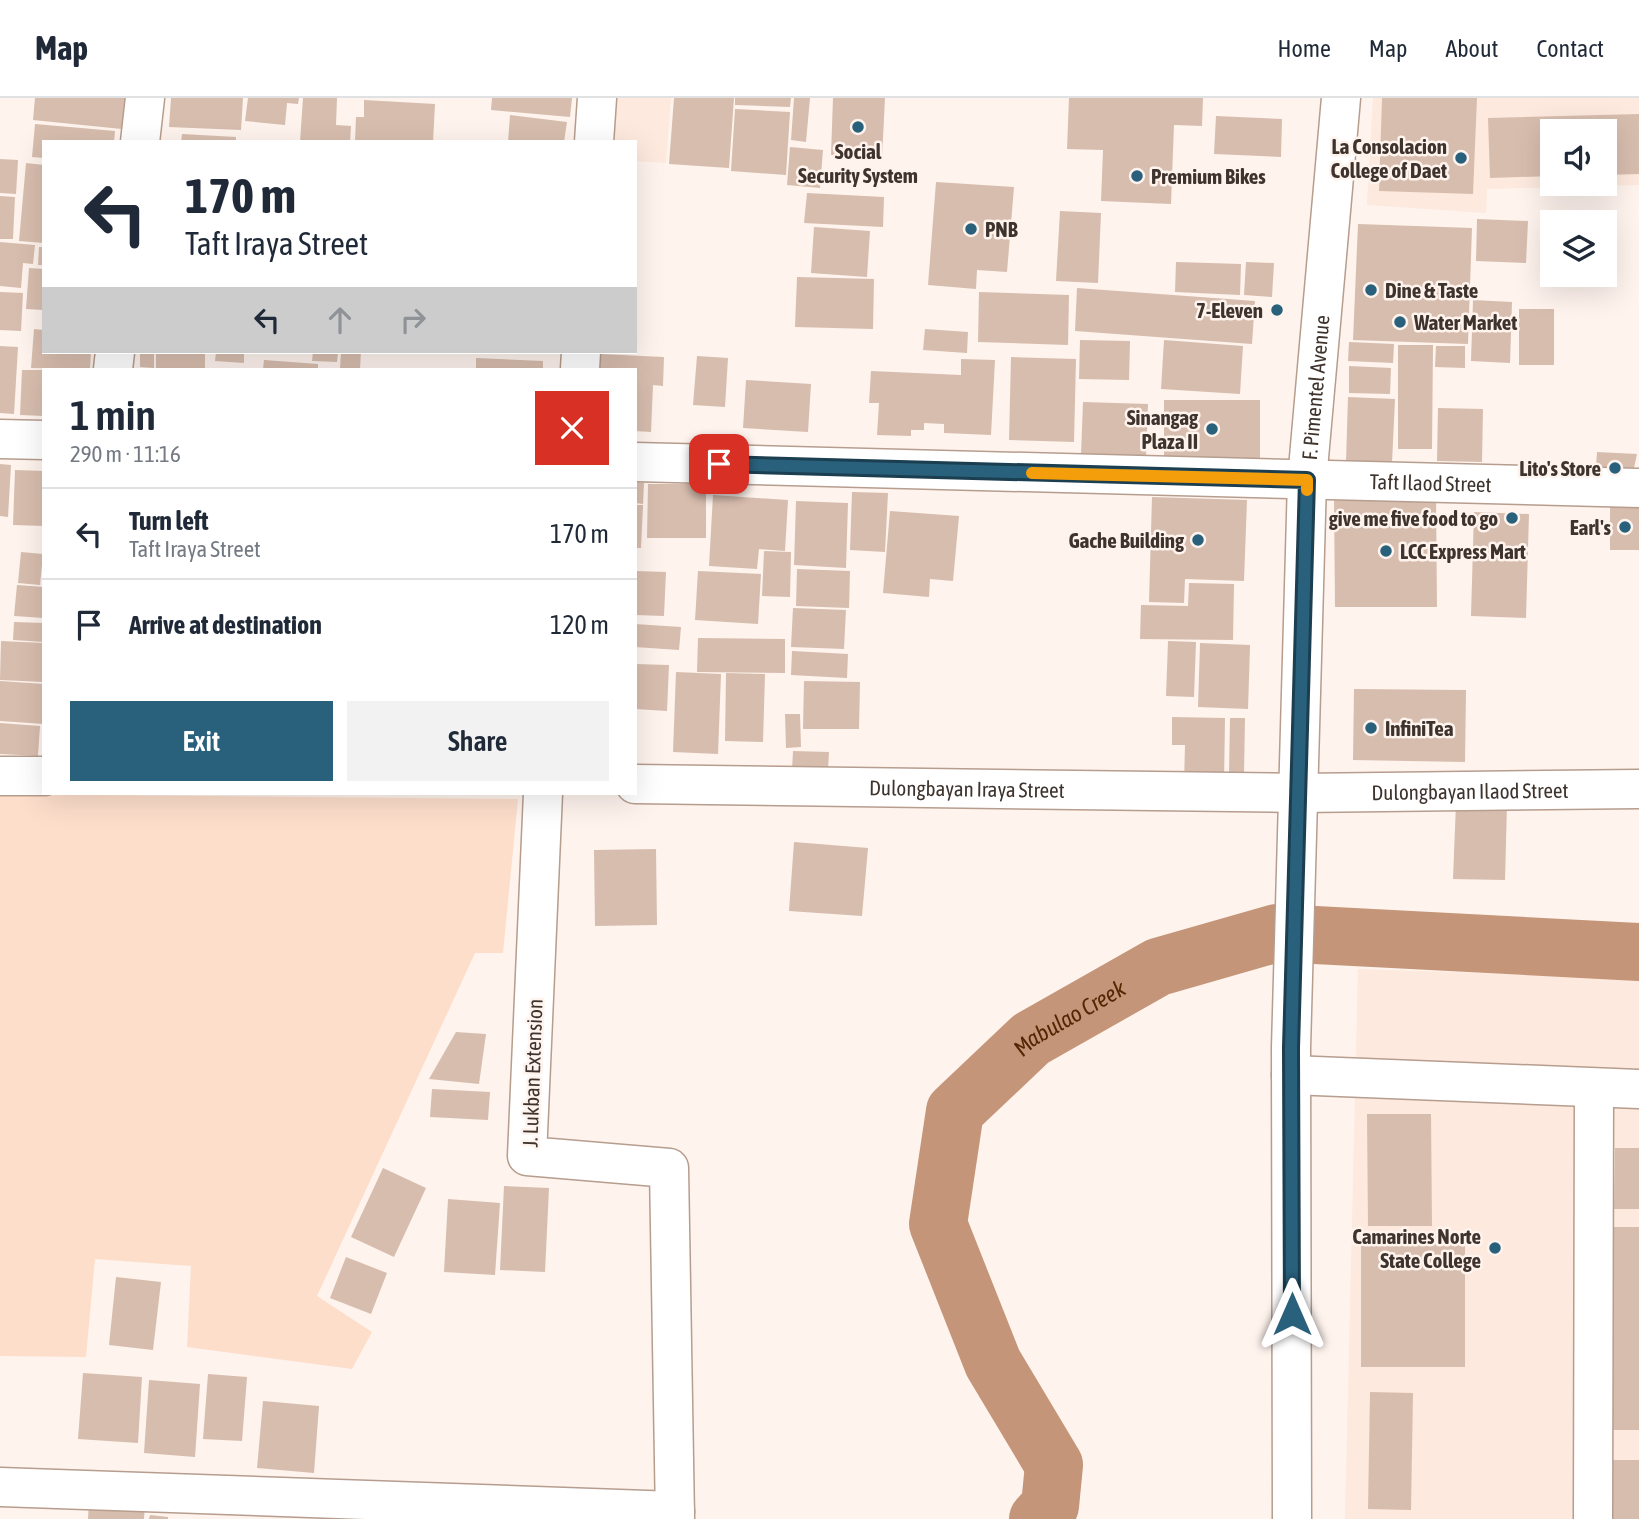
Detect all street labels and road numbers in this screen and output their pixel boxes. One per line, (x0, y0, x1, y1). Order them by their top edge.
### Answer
street label: F. Pimentel Avenue (1297, 314, 1334, 461)
street label: Taft Ilaod Street (1370, 469, 1492, 496)
street label: Dulongbayan Iraya Street (869, 775, 1065, 802)
street label: Dulongbayan Ilaod Street (1371, 778, 1569, 804)
street label: J. Lukban Extension (517, 998, 547, 1148)

